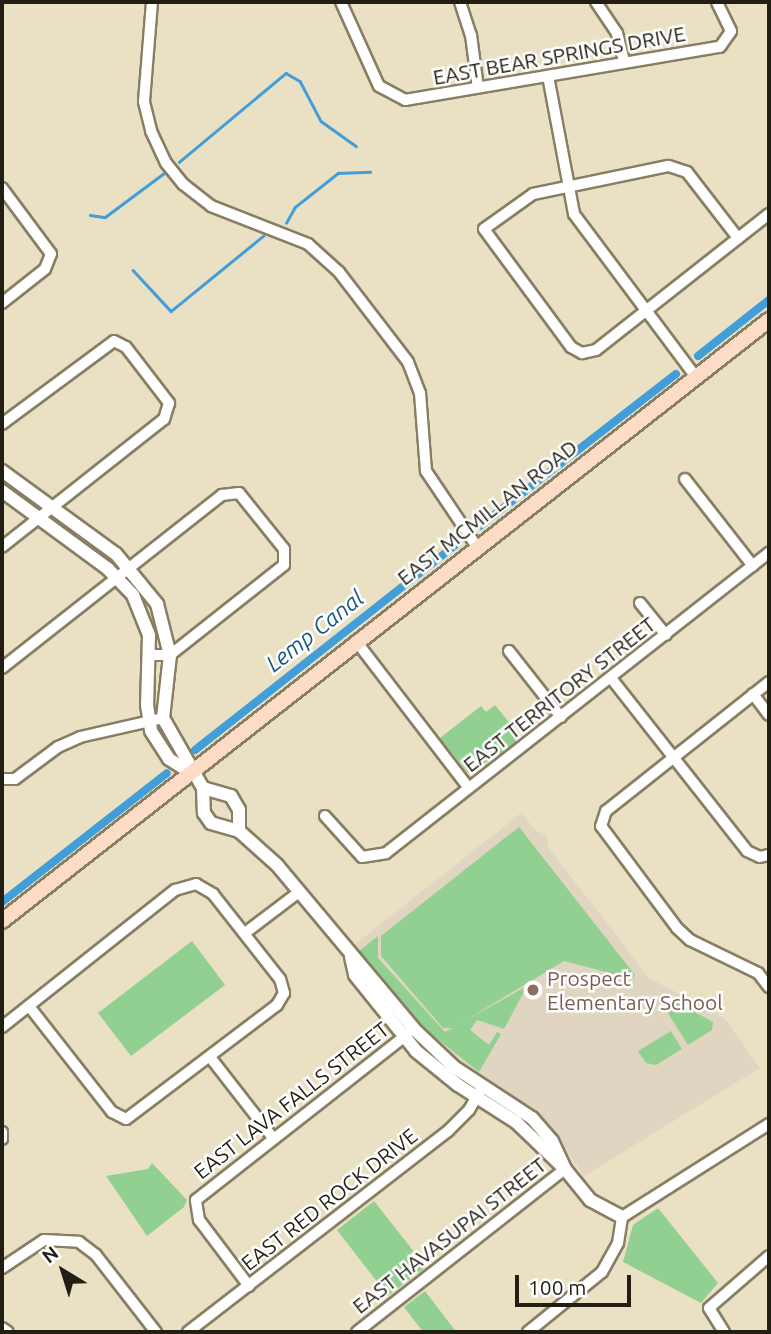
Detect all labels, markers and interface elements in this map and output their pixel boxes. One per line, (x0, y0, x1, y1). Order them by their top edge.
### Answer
street label: EAST BEAR SPRINGS DRIVE (431, 20, 687, 90)
street label: EAST MCMILLAN ROAD (392, 434, 582, 590)
water label: Lemp Canal (261, 584, 369, 678)
street label: EAST TERRITORY STREET (458, 611, 660, 777)
place label: Prospect Elementary School (547, 965, 723, 1015)
marker: Prospect Elementary School (525, 982, 541, 998)
street label: EAST LAVA FALLS STREET (188, 1016, 394, 1184)
street label: EAST RED ROCK DRIVE (236, 1122, 422, 1276)
street label: EAST HAVASUPAI STREET (347, 1152, 551, 1318)
north arrow (28, 1236, 98, 1306)
text: N (38, 1241, 62, 1267)
scale bar (519, 1260, 634, 1304)
text: 100 m (528, 1275, 586, 1299)

